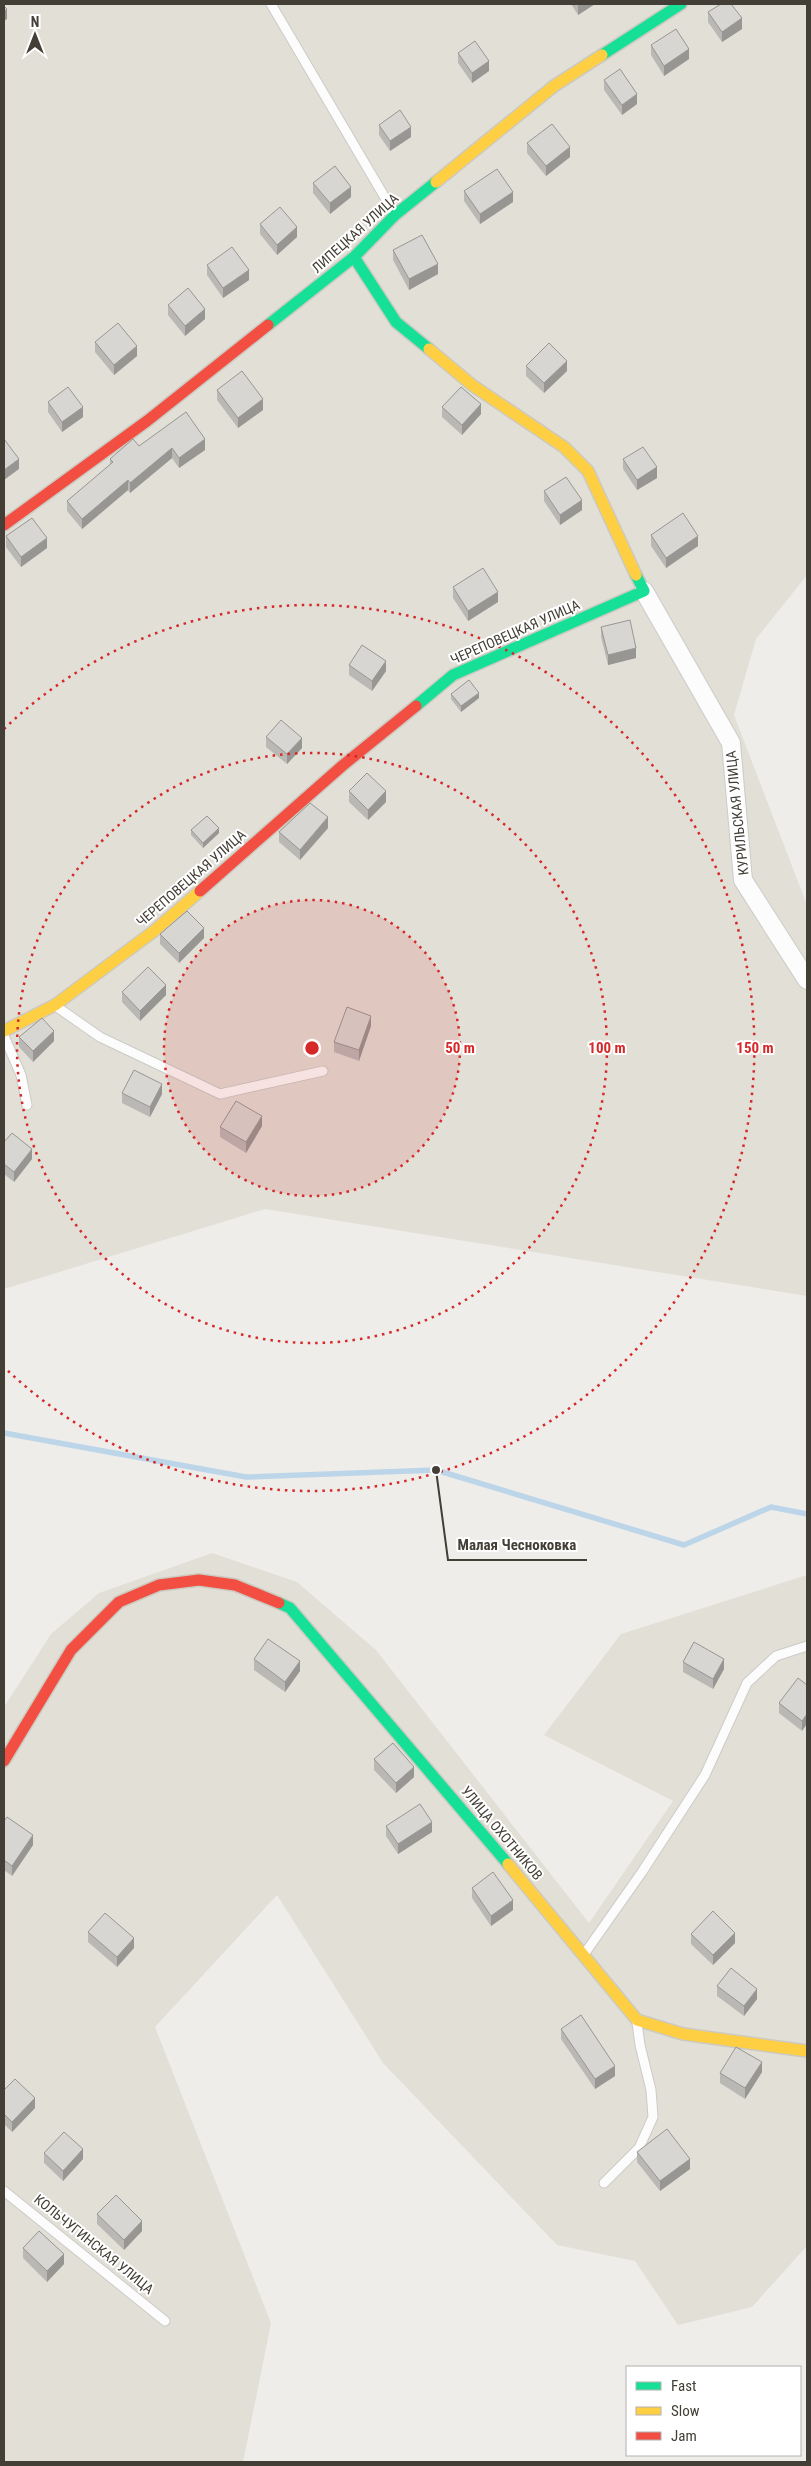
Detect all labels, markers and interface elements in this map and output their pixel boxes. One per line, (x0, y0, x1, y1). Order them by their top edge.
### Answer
north arrow (10, 10, 60, 60)
text: N (31, 14, 39, 30)
street label: ЛИПЕЦКАЯ УЛИЦА (309, 190, 401, 276)
street label: ЧЕРЕПОВЕЦКАЯ УЛИЦА (448, 596, 582, 668)
street label: КУРИЛЬСКАЯ УЛИЦА (723, 750, 751, 876)
street label: ЧЕРЕПОВЕЦКАЯ УЛИЦА (133, 826, 249, 930)
centre of rings (303, 1039, 321, 1057)
text: 50 m (445, 1039, 475, 1057)
text: 100 m (588, 1039, 626, 1057)
text: 150 m (736, 1039, 774, 1057)
callout: Малая Чесноковка (448, 1530, 587, 1560)
text: Малая Чесноковка (458, 1536, 576, 1554)
street label: УЛИЦА ОХОТНИКОВ (458, 1783, 546, 1883)
street label: КОЛЬЧУГИНСКАЯ УЛИЦА (31, 2191, 157, 2297)
legend (626, 2366, 801, 2456)
text: Fast (671, 2377, 696, 2395)
text: Slow (671, 2402, 700, 2420)
text: Jam (671, 2427, 697, 2445)

